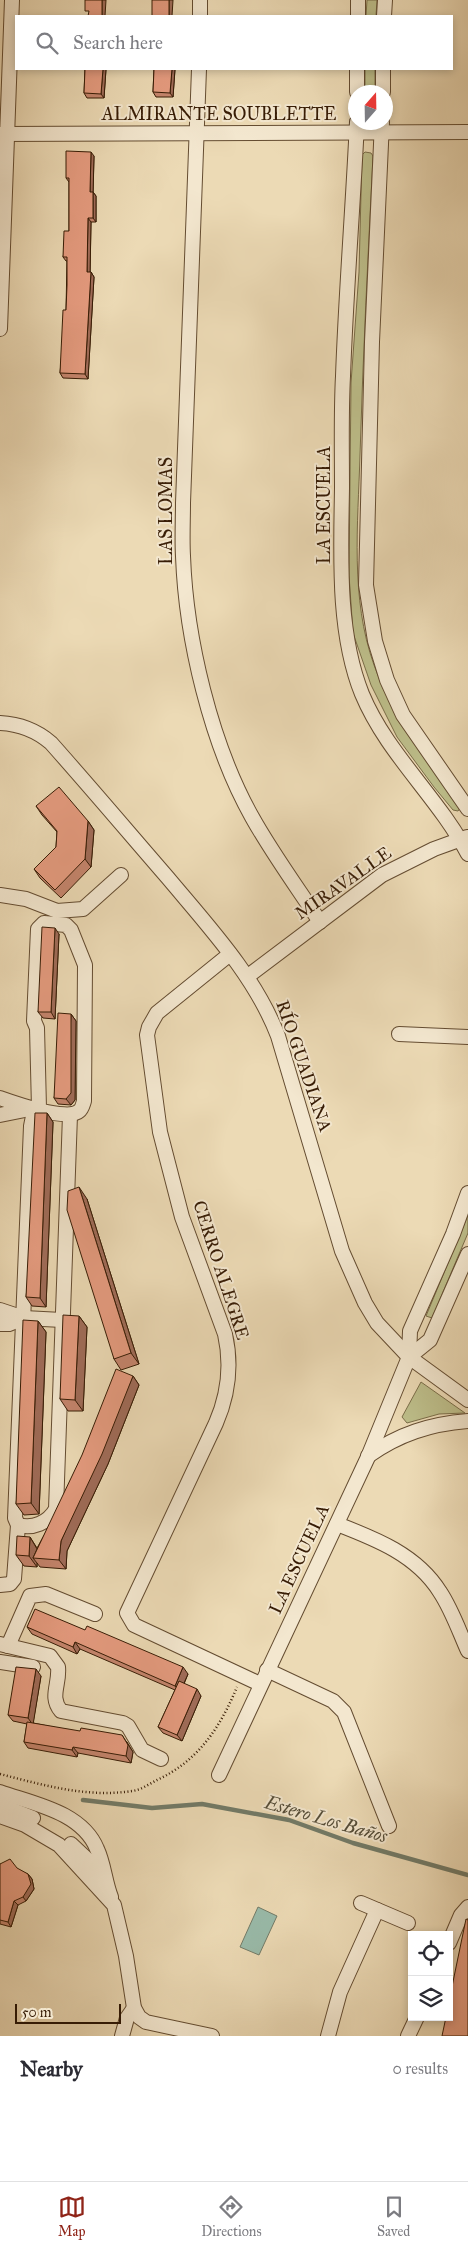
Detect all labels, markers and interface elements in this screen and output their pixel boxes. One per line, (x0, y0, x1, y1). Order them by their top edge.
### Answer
search box (15, 15, 453, 70)
icon: search (33, 29, 61, 57)
text: Search here (73, 31, 163, 54)
north arrow (348, 85, 393, 130)
street label: ALMIRANTE SOUBLETTE (101, 103, 336, 125)
street label: LA ESCUELA (313, 446, 335, 564)
street label: LAS LOMAS (155, 457, 177, 565)
street label: MIRAVALLE (291, 842, 396, 924)
street label: RÍO GUADIANA (271, 997, 339, 1135)
street label: CERRO ALEGRE (188, 1198, 254, 1342)
street label: LA ESCUELA (264, 1501, 334, 1617)
water label: Estero Los Baños (261, 1790, 390, 1848)
map controls (408, 1931, 453, 2021)
button: locate (408, 1931, 453, 1976)
button: layers (408, 1976, 453, 2021)
scale bar (15, 2001, 121, 2024)
text: 50 m (22, 2004, 51, 2021)
text: Nearby (20, 2056, 83, 2082)
text: 0 results (393, 2059, 448, 2078)
tab: Map (58, 2193, 86, 2240)
tab: Directions (201, 2193, 262, 2240)
tab: Saved (377, 2193, 410, 2240)

